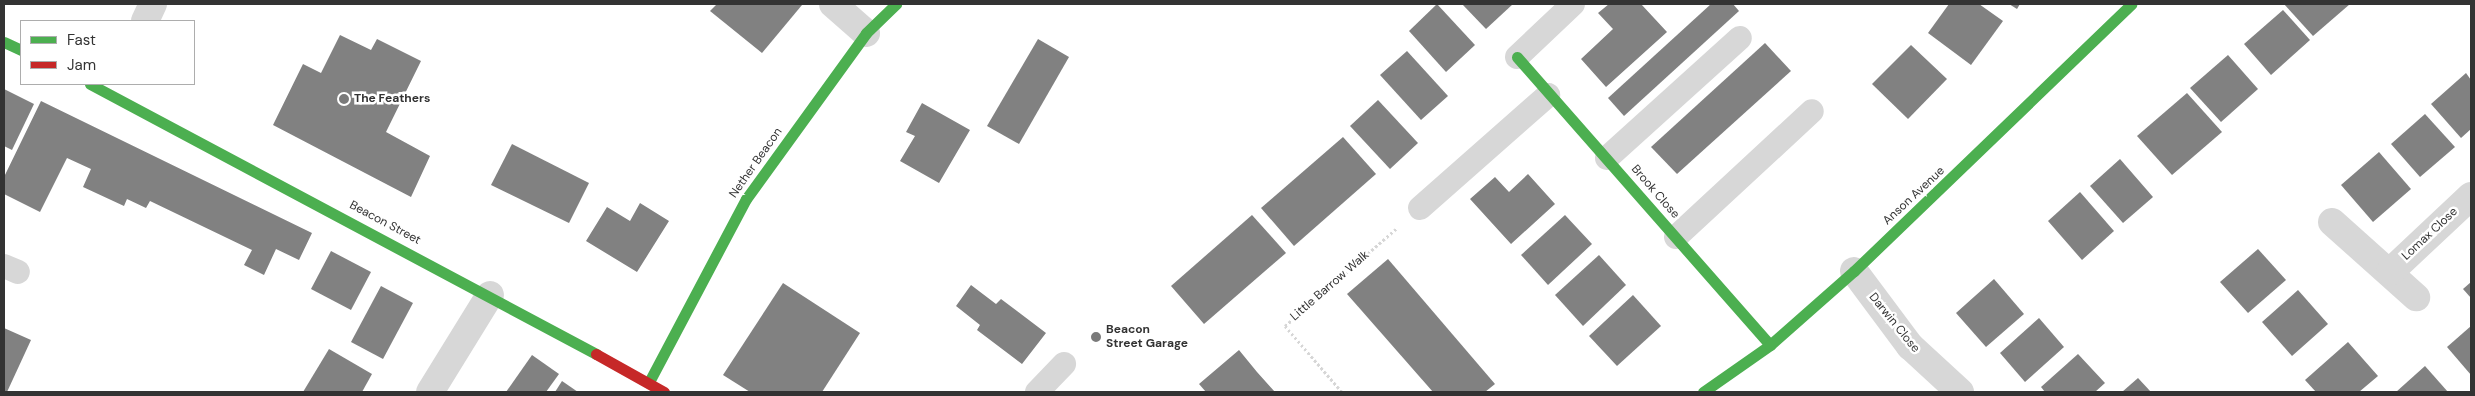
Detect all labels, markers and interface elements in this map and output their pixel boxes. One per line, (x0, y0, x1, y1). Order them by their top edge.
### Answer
legend (20, 20, 195, 85)
text: Fast (67, 30, 96, 50)
text: Jam (67, 55, 96, 75)
place label: The Feathers (354, 92, 430, 106)
marker: The Feathers (338, 93, 350, 105)
street label: Nether Beacon (726, 125, 786, 201)
street label: Brook Close (1628, 162, 1682, 222)
street label: Anson Avenue (1880, 164, 1948, 228)
street label: Beacon Street (347, 198, 423, 248)
street label: Lomax Close (2399, 205, 2461, 263)
street label: Little Barrow Walk (1288, 248, 1372, 324)
street label: Darwin Close (1866, 290, 1922, 356)
place label: Beacon Street Garage (1106, 323, 1188, 351)
marker: Beacon Street Garage (1090, 331, 1102, 343)

